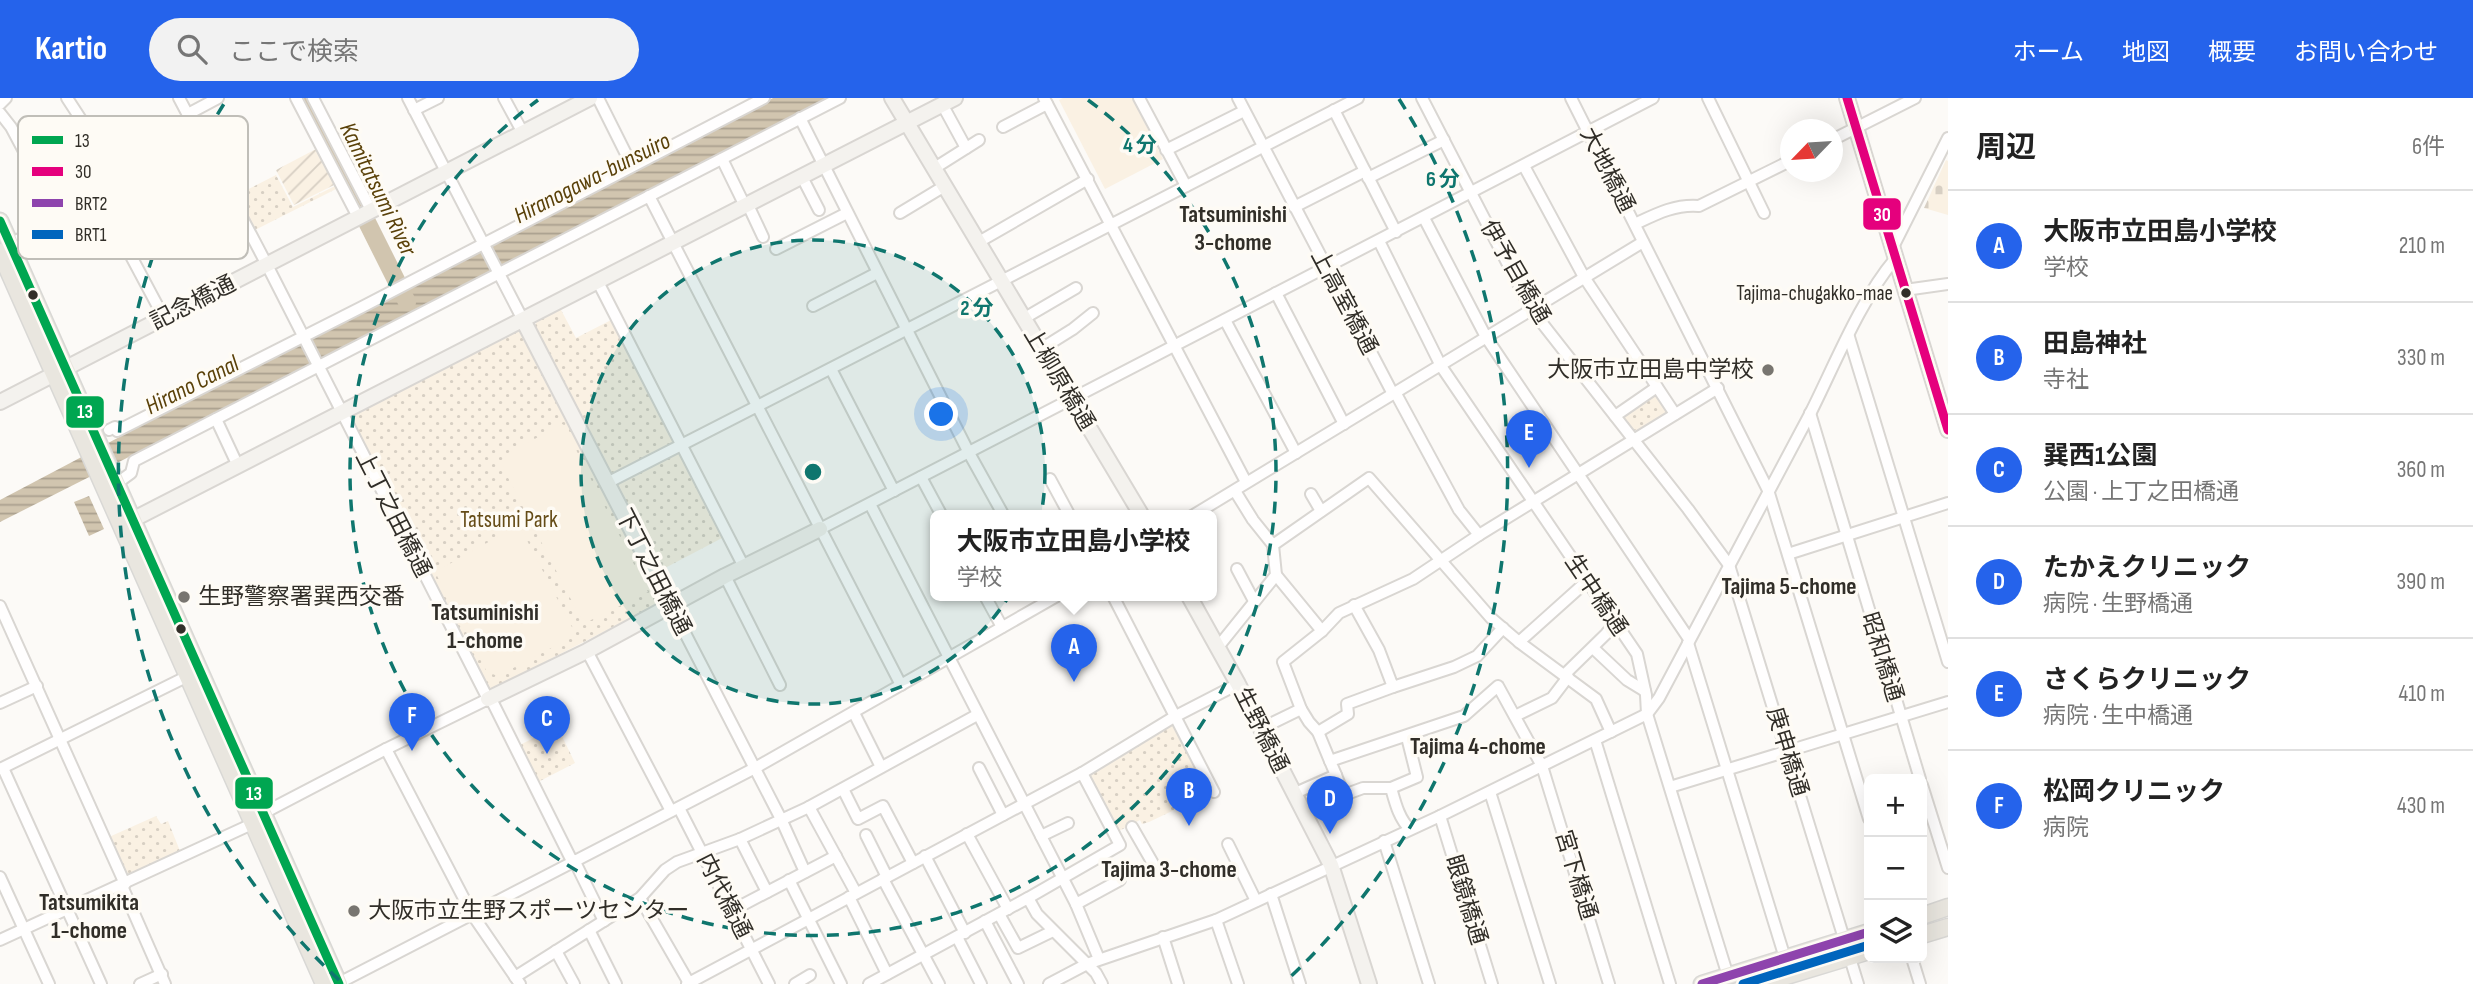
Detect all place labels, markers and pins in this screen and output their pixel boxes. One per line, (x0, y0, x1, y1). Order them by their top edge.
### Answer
place label: Tajima-chugakko-mae (1736, 281, 1893, 306)
marker: Tajima-chugakko-mae (1899, 286, 1913, 300)
unlabelled marker (26, 288, 40, 302)
place label: 大阪市立田島中学校 (1547, 356, 1754, 384)
marker: 大阪市立田島中学校 (1760, 362, 1776, 378)
pin: E (1506, 410, 1552, 468)
centre of rings (801, 460, 825, 484)
place label: 生野警察署巽西交番 (198, 583, 405, 611)
marker: 生野警察署巽西交番 (176, 589, 192, 605)
unlabelled marker (174, 622, 188, 636)
pin: A (1051, 624, 1097, 682)
pin: F (389, 693, 435, 751)
pin: C (524, 696, 570, 754)
pin: B (1166, 768, 1212, 826)
pin: D (1307, 776, 1353, 834)
place label: 大阪市立生野スポーツセンター (368, 897, 690, 925)
marker: 大阪市立生野スポーツセンター (346, 903, 362, 919)

